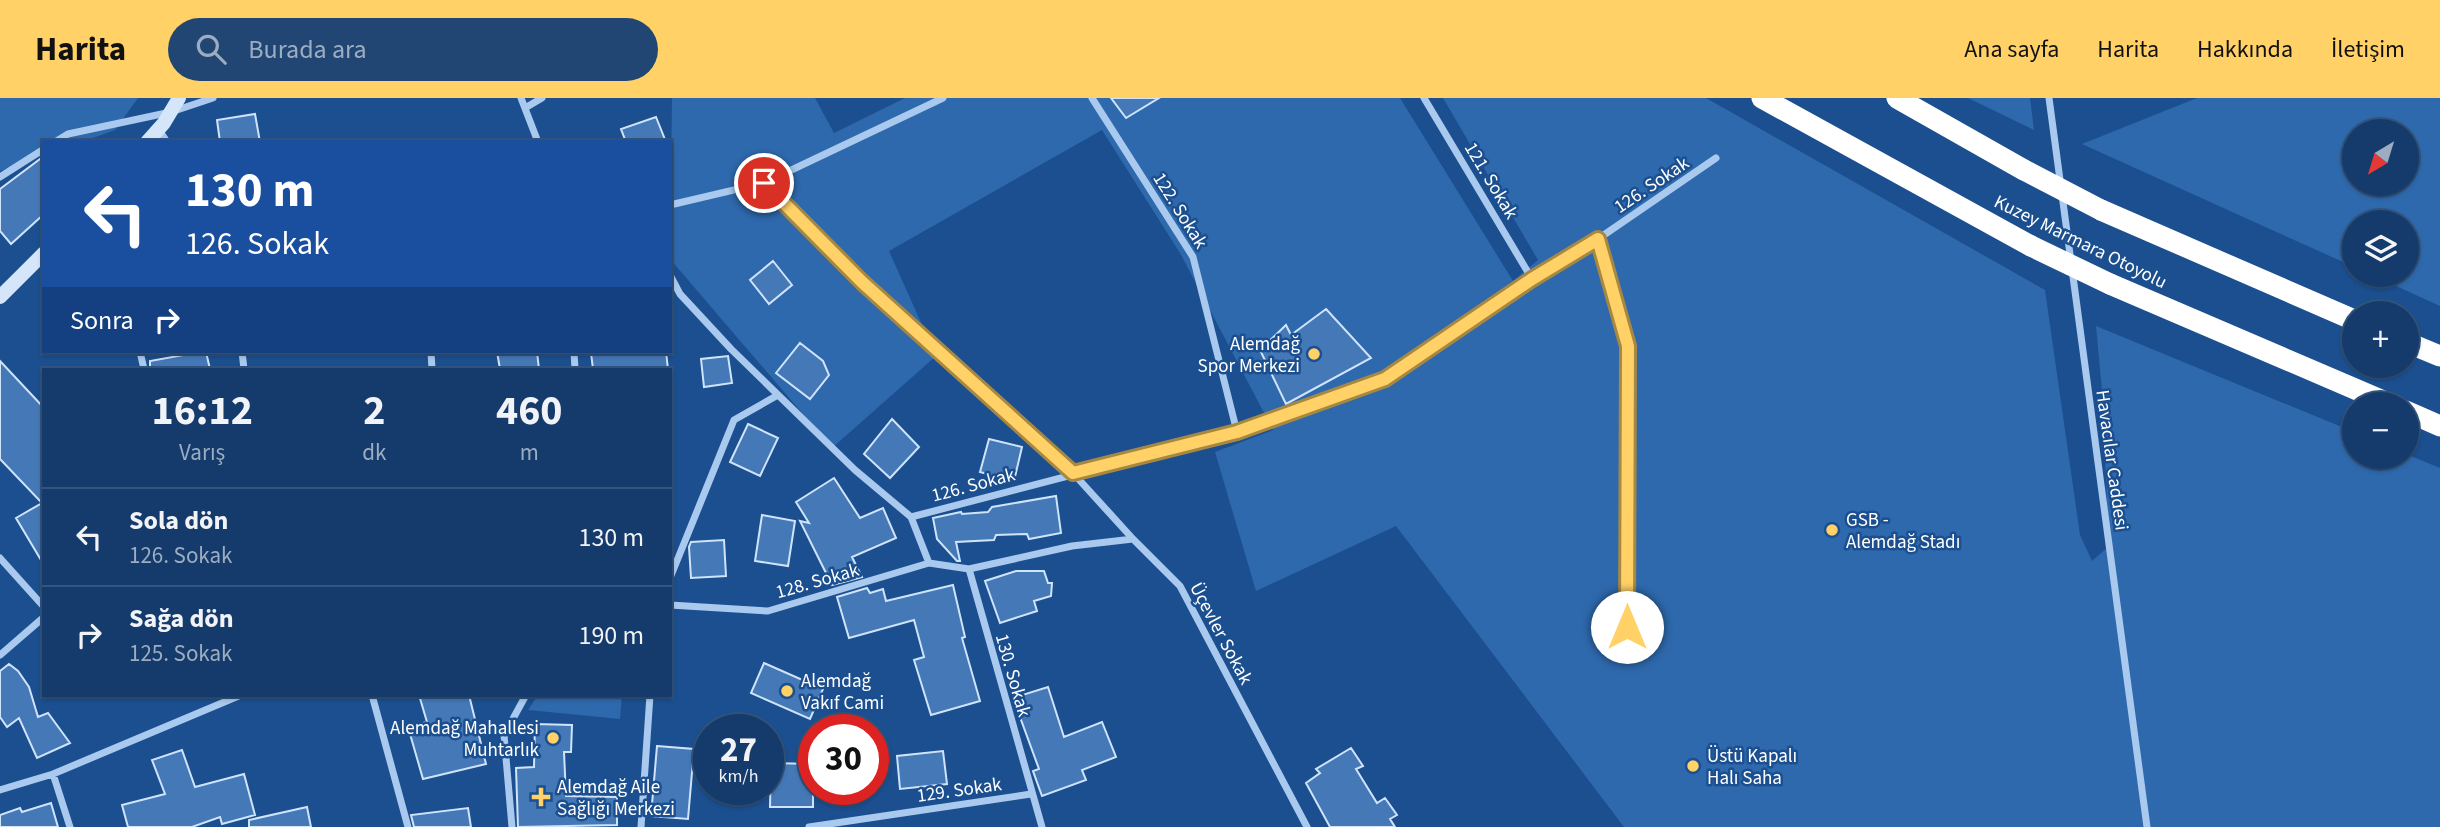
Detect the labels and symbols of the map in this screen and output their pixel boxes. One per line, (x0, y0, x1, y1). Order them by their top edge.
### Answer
north arrow (2342, 119, 2418, 196)
street label: 121. Sokak (1457, 137, 1525, 225)
street label: 126. Sokak (1609, 150, 1695, 220)
pin (734, 153, 794, 213)
street label: 122. Sokak (1146, 167, 1214, 255)
street label: Kuzey Marmara Otoyolu (1989, 189, 2171, 296)
place label: Alemdağ Spor Merkezi (1198, 331, 1300, 380)
marker: Alemdağ Spor Merkezi (1306, 346, 1322, 362)
street label: Havacılar Caddesi (2088, 388, 2135, 532)
street label: 126. Sokak (929, 461, 1019, 510)
place label: GSB - Alemdağ Stadı (1846, 507, 1960, 556)
marker: GSB - Alemdağ Stadı (1824, 522, 1840, 538)
street label: 128. Sokak (773, 557, 863, 606)
street label: Üçevler Sokak (1182, 578, 1259, 690)
position arrow (1590, 590, 1664, 664)
street label: 130. Sokak (988, 631, 1037, 721)
place label: Alemdağ Vakıf Cami (801, 668, 884, 717)
marker: Alemdağ Vakıf Cami (779, 683, 795, 699)
speed limit sign: 30 (798, 714, 889, 805)
place label: Alemdağ Mahallesi Muhtarlık (390, 715, 540, 764)
marker: Alemdağ Mahallesi Muhtarlık (545, 730, 561, 746)
place label: Üstü Kapalı Halı Saha (1707, 743, 1797, 792)
marker: Üstü Kapalı Halı Saha (1685, 758, 1701, 774)
street label: 129. Sokak (915, 771, 1004, 810)
place label: Alemdağ Aile Sağlığı Merkezi (557, 774, 675, 823)
marker: Alemdağ Aile Sağlığı Merkezi (531, 787, 551, 807)

